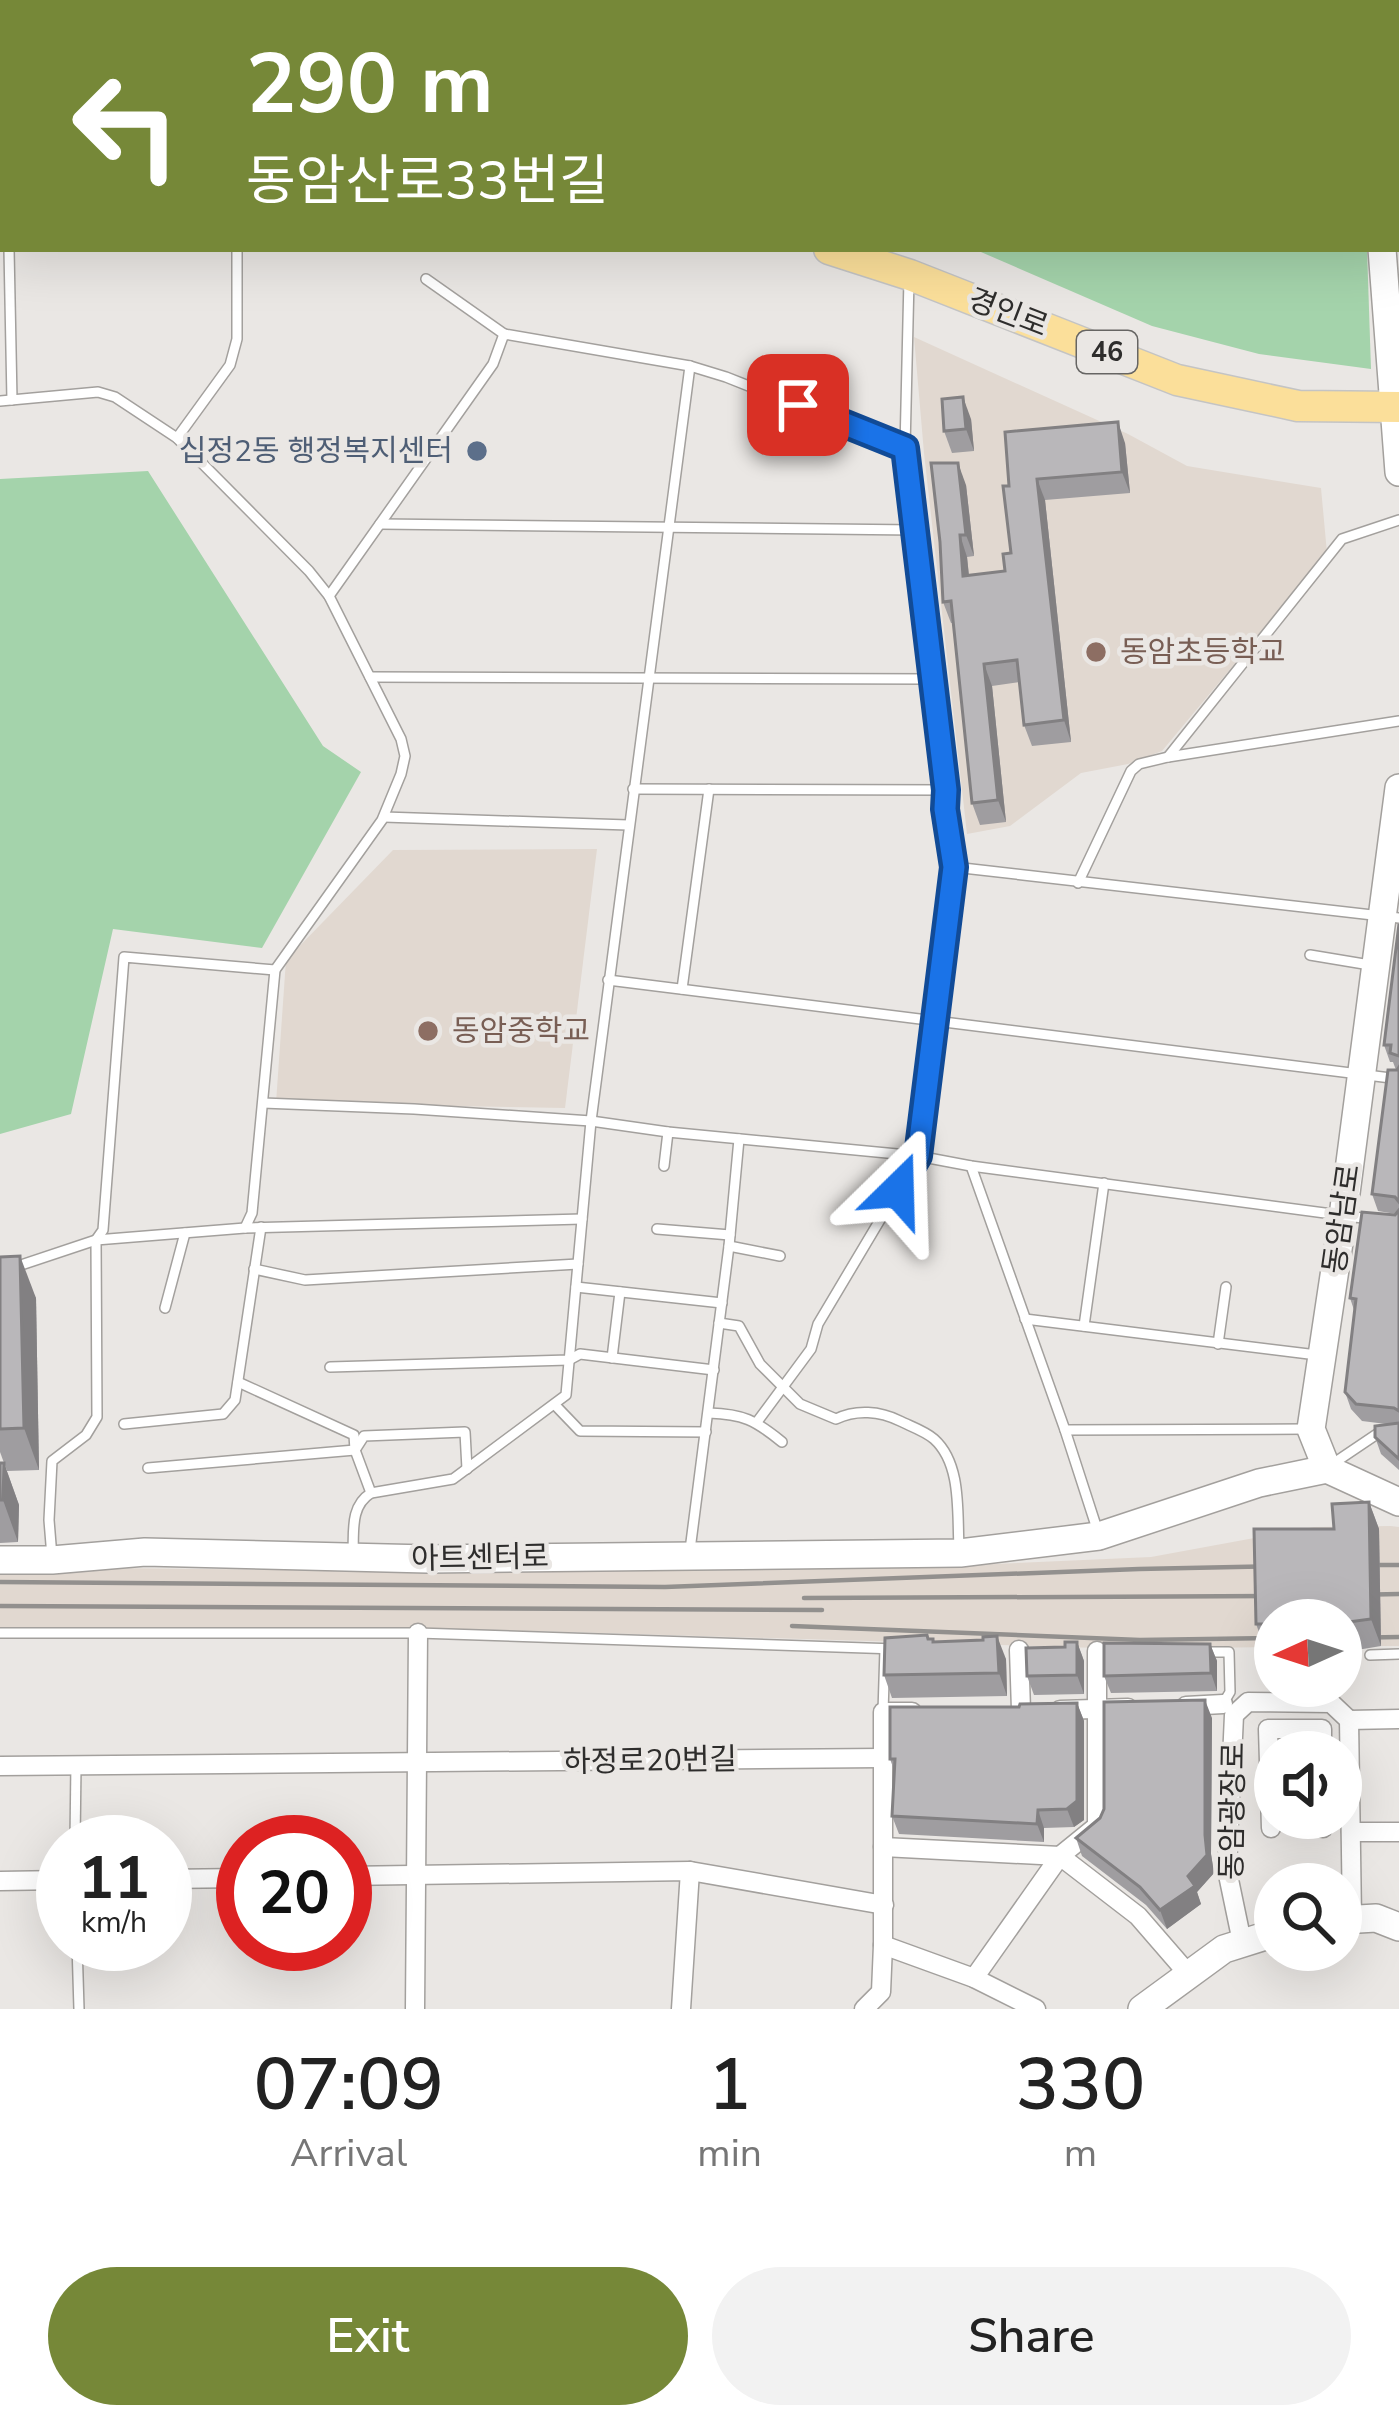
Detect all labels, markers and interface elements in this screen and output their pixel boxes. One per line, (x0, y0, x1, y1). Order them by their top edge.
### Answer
text: 290 m (246, 27, 494, 142)
icon: left (48, 48, 204, 204)
text: 동암산로33번길 (246, 144, 609, 218)
street label: 경인로 (962, 279, 1054, 347)
road number: 46 (1077, 331, 1137, 373)
pin (747, 354, 849, 456)
icon: arrive (765, 372, 831, 438)
place label: 십정2동 행정복지센터 (179, 431, 453, 472)
marker: 십정2동 행정복지센터 (464, 438, 490, 464)
place label: 동암초등학교 (1120, 632, 1286, 673)
marker: 동암초등학교 (1083, 639, 1109, 665)
place label: 동암중학교 (452, 1011, 590, 1052)
marker: 동암중학교 (415, 1018, 441, 1044)
position arrow (835, 1127, 961, 1253)
street label: 동암남로 (1314, 1161, 1370, 1277)
street label: 아트센터로 (411, 1536, 549, 1580)
north arrow (1254, 1599, 1362, 1707)
map controls (1254, 1599, 1362, 1971)
button: sound (1254, 1731, 1362, 1839)
street label: 하정로20번길 (563, 1739, 737, 1783)
street label: 동암광장로 (1211, 1742, 1255, 1880)
speed limit sign: 20 (216, 1815, 372, 1971)
text: 11 (78, 1837, 150, 1919)
button: search (1254, 1863, 1362, 1971)
text: km/h (81, 1902, 147, 1943)
text: 07:09 (254, 2036, 444, 2134)
text: 1 (708, 2036, 751, 2134)
text: 330 (1016, 2036, 1145, 2134)
text: Arrival (290, 2127, 407, 2180)
text: min (697, 2127, 762, 2180)
text: m (1064, 2127, 1097, 2180)
button: Exit (48, 2267, 688, 2405)
button: Share (712, 2267, 1351, 2405)

